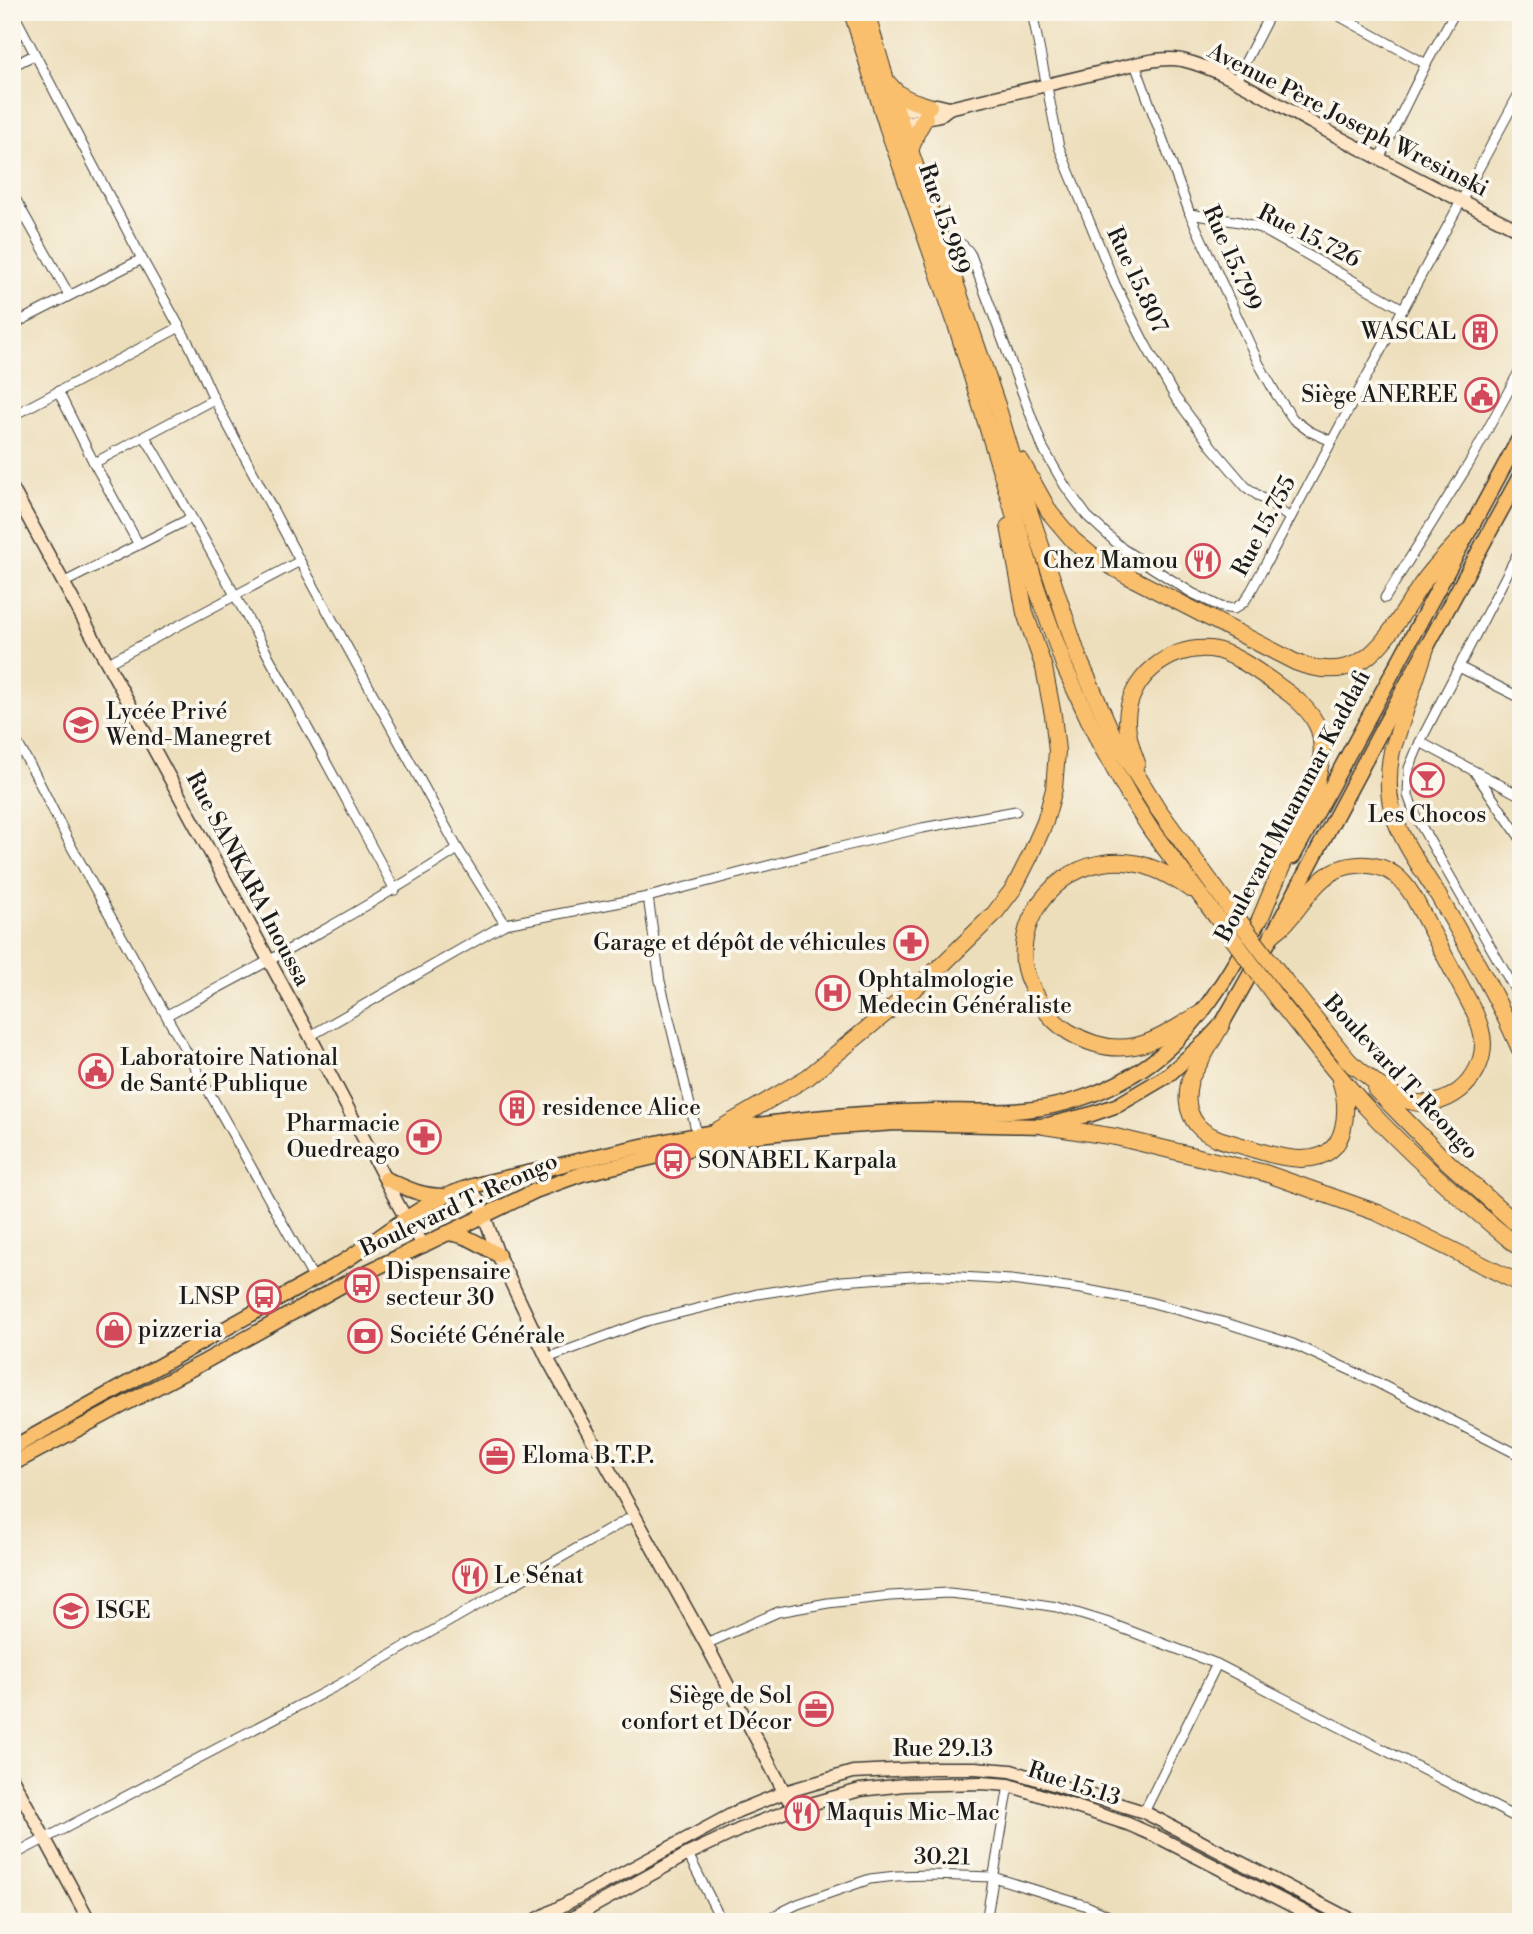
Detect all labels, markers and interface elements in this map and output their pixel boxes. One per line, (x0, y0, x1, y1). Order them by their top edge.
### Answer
street label: Avenue Père Joseph Wresinski (1202, 36, 1493, 203)
street label: Rue 15.989 (912, 160, 976, 278)
street label: Rue 15.726 (1253, 198, 1365, 274)
street label: Rue 15.799 (1196, 201, 1268, 315)
street label: Rue 15.807 (1100, 223, 1174, 338)
building icon: WASCAL (1461, 313, 1499, 351)
place label: WASCAL (1360, 318, 1456, 346)
public building icon: Siège ANEREE (1463, 376, 1501, 414)
place label: Siège ANEREE (1301, 381, 1458, 409)
street label: Rue 15.755 (1226, 471, 1302, 581)
restaurant icon: Chez Mamou (1184, 542, 1222, 580)
place label: Chez Mamou (1043, 547, 1178, 575)
street label: Boulevard Muammar Kaddafi (1209, 665, 1377, 948)
place label: Lycée Privé Wend-Manegret (105, 698, 272, 752)
school or university icon: Lycée Privé Wend-Manegret (62, 706, 100, 744)
bar icon: Les Chocos (1408, 761, 1446, 799)
street label: Rue SANKARA Inoussa (180, 767, 317, 991)
place label: Les Chocos (1368, 801, 1486, 829)
pharmacy icon: Garage et dépôt de véhicules (892, 924, 930, 962)
place label: Garage et dépôt de véhicules (593, 929, 886, 957)
place label: Ophtalmologie Medecin Généraliste (858, 966, 1072, 1020)
hospital icon: Ophtalmologie Medecin Généraliste (814, 974, 852, 1012)
street label: Boulevard T. Reongo (1317, 988, 1485, 1165)
place label: Laboratoire National de Santé Publique (120, 1044, 338, 1098)
public building icon: Laboratoire National de Santé Publique (77, 1052, 115, 1090)
building icon: residence Alice (498, 1089, 536, 1127)
place label: residence Alice (542, 1094, 701, 1122)
place label: Pharmacie Ouedreago (286, 1110, 400, 1164)
pharmacy icon: Pharmacie Ouedreago (405, 1118, 443, 1156)
bus stop icon: SONABEL Karpala (654, 1142, 692, 1180)
street label: Boulevard T. Reongo (355, 1147, 562, 1264)
place label: SONABEL Karpala (698, 1147, 897, 1175)
place label: Dispensaire secteur 30 (386, 1258, 511, 1312)
bus stop icon: Dispensaire secteur 30 (343, 1266, 381, 1304)
bus stop icon: LNSP (245, 1278, 283, 1316)
place label: LNSP (179, 1283, 240, 1311)
shop icon: pizzeria (95, 1311, 133, 1349)
place label: pizzeria (138, 1316, 223, 1344)
bank icon: Société Générale (346, 1317, 384, 1355)
place label: Société Générale (390, 1322, 565, 1350)
office icon: Eloma B.T.P. (478, 1437, 516, 1475)
place label: Eloma B.T.P. (522, 1442, 654, 1470)
restaurant icon: Le Sénat (451, 1557, 489, 1595)
place label: Le Sénat (494, 1562, 584, 1590)
school or university icon: ISGE (52, 1592, 90, 1630)
place label: ISGE (96, 1597, 151, 1625)
place label: Siège de Sol confort et Décor (621, 1682, 792, 1736)
office icon: Siège de Sol confort et Décor (797, 1690, 835, 1728)
street label: Rue 29.13 (893, 1735, 993, 1763)
street label: Rue 15.13 (1024, 1756, 1124, 1812)
restaurant icon: Maquis Mic-Mac (783, 1794, 821, 1832)
place label: Maquis Mic-Mac (826, 1799, 1000, 1827)
street label: 30.21 (914, 1843, 971, 1871)

